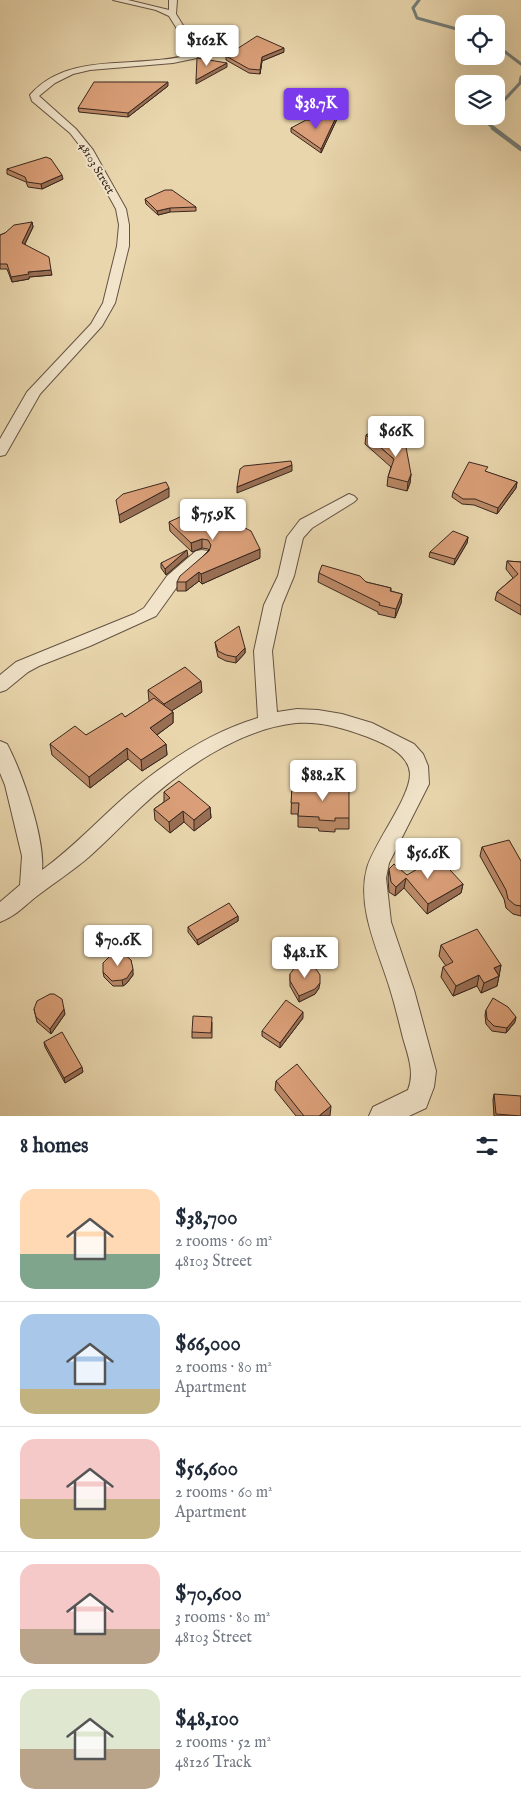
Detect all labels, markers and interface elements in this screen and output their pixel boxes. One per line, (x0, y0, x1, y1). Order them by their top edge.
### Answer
map controls (455, 15, 505, 125)
button: locate (455, 15, 505, 65)
pin: $162K (172, 24, 242, 67)
text: $162K (187, 31, 227, 51)
button: layers (455, 75, 505, 125)
pin: $38.7K (275, 88, 357, 130)
text: $38.7K (295, 94, 337, 114)
street label: 48103 Street (75, 140, 118, 197)
pin: $66K (366, 416, 426, 458)
text: $66K (379, 422, 413, 442)
pin: $75.9K (172, 498, 254, 541)
text: $75.9K (191, 505, 235, 525)
pin: $88.2K (282, 760, 364, 802)
text: $88.2K (301, 766, 345, 786)
pin: $56.6K (387, 838, 469, 880)
text: $56.6K (406, 844, 450, 864)
pin: $70.6K (77, 924, 159, 967)
text: $70.6K (95, 931, 141, 951)
pin: $48.1K (264, 936, 346, 979)
text: $48.1K (283, 943, 327, 963)
icon: filters (473, 1132, 501, 1160)
text: 8 homes (20, 1133, 88, 1160)
text: $38,700 (175, 1205, 238, 1232)
icon: home (60, 1209, 120, 1269)
text: 2 rooms · 60 m² (175, 1232, 273, 1252)
text: 48103 Street (175, 1252, 252, 1272)
text: $66,000 (175, 1331, 241, 1358)
icon: home (60, 1334, 120, 1394)
text: 2 rooms · 80 m² (175, 1358, 272, 1378)
text: Apartment (175, 1378, 246, 1398)
text: $56,600 (175, 1456, 238, 1483)
icon: home (60, 1459, 120, 1519)
text: 2 rooms · 60 m² (175, 1483, 273, 1503)
text: Apartment (175, 1503, 246, 1523)
text: $70,600 (175, 1581, 242, 1608)
icon: home (60, 1584, 120, 1644)
text: 3 rooms · 80 m² (175, 1608, 271, 1628)
text: 48103 Street (175, 1628, 252, 1648)
text: $48,100 (175, 1706, 239, 1733)
icon: home (60, 1709, 120, 1769)
text: 2 rooms · 52 m² (175, 1733, 271, 1753)
text: 48126 Track (175, 1753, 251, 1773)

